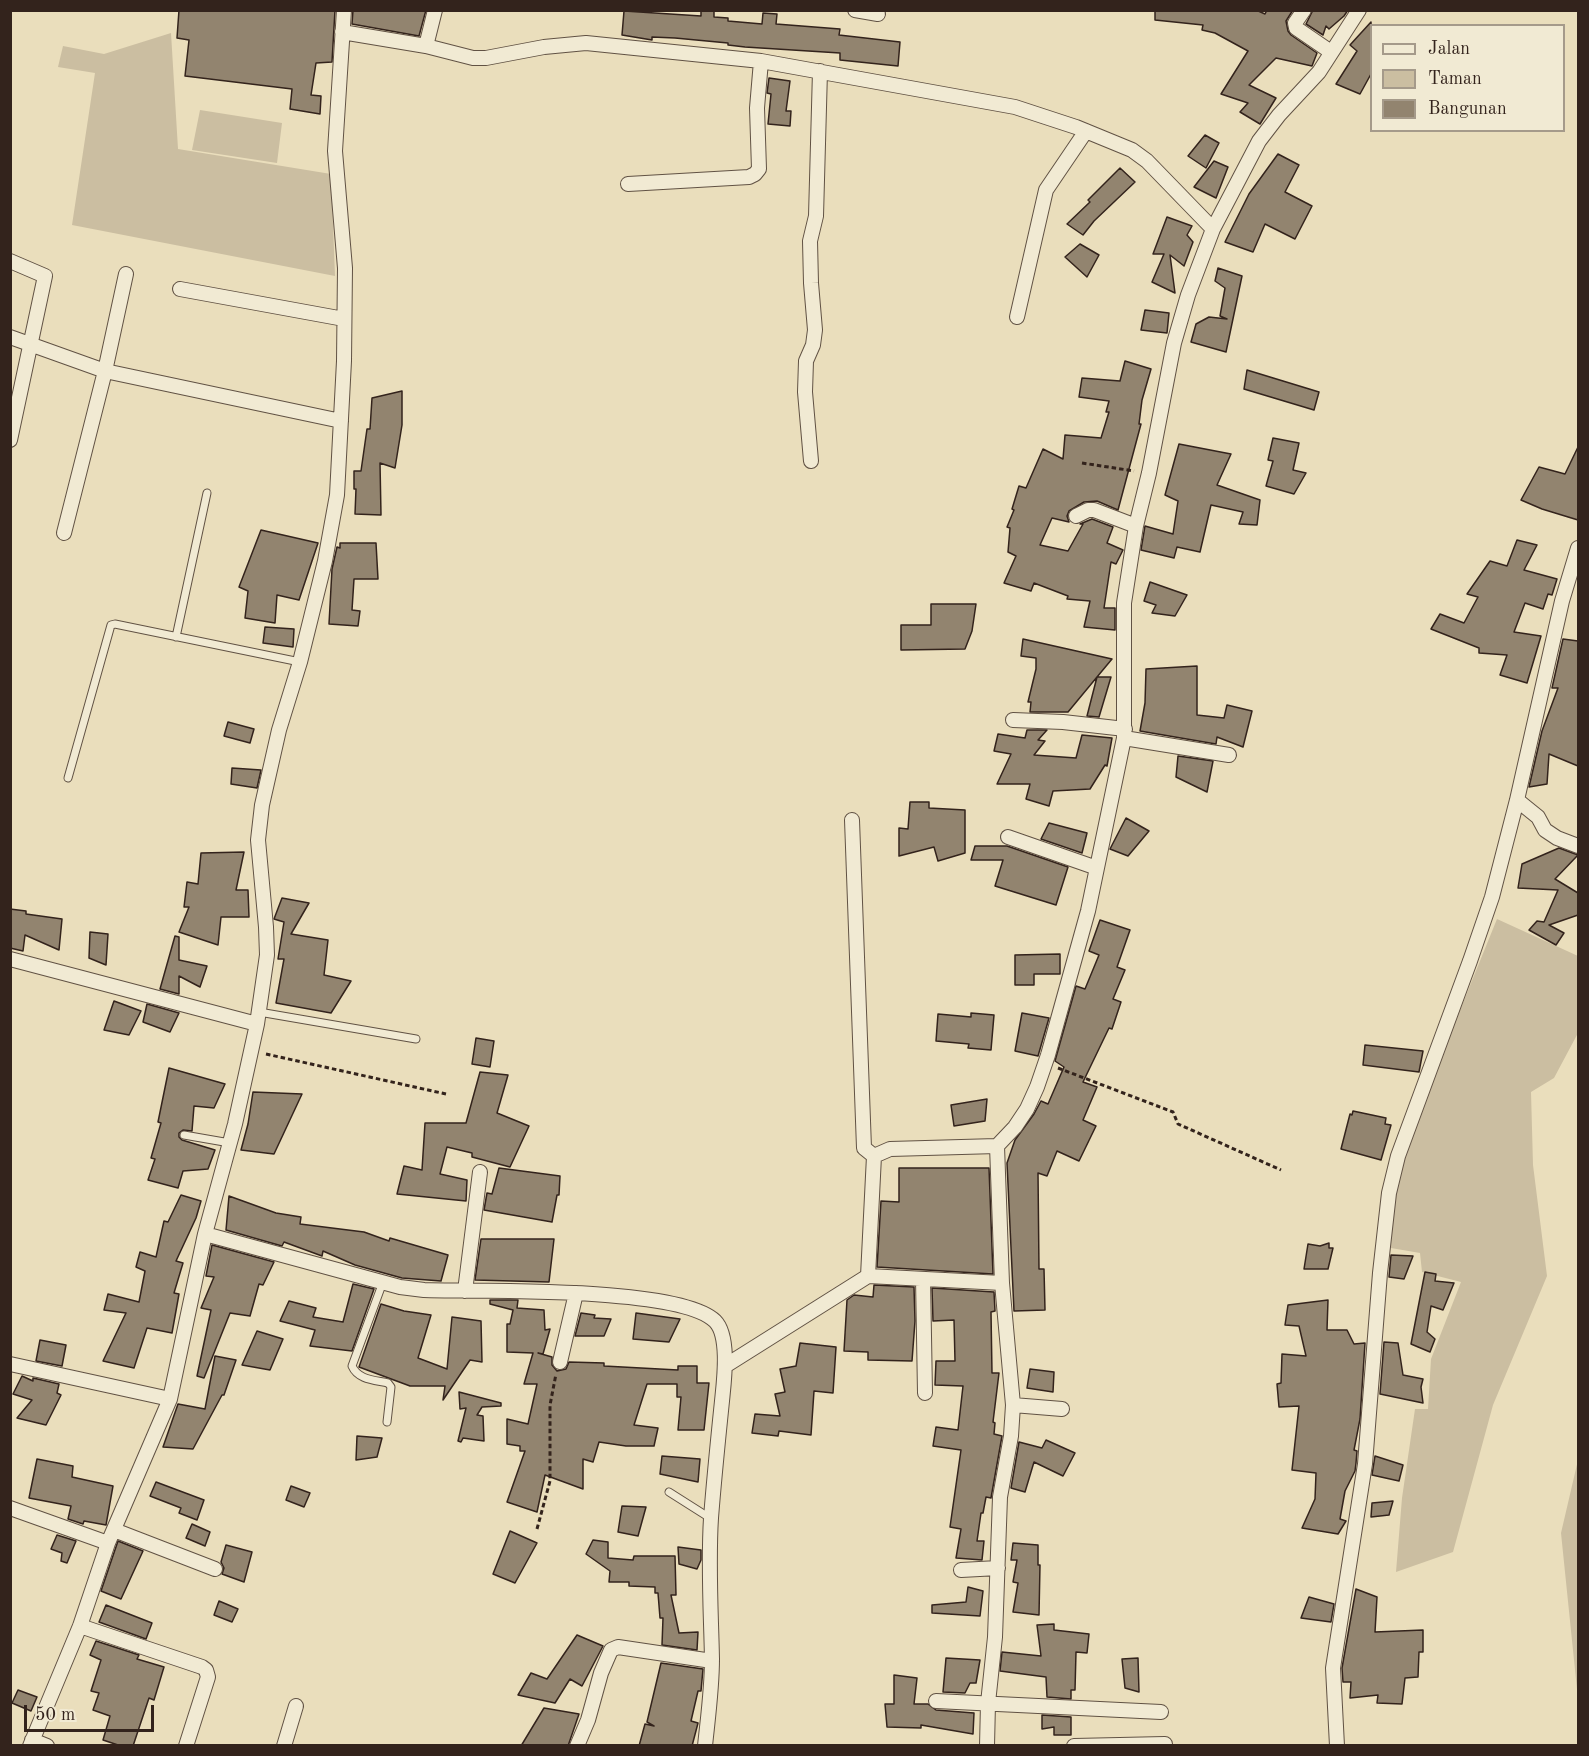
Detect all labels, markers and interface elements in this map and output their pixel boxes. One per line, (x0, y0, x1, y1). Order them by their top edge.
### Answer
legend (1370, 24, 1565, 132)
text: Jalan (1428, 40, 1470, 58)
text: Taman (1428, 70, 1482, 88)
text: Bangunan (1428, 100, 1507, 118)
scale bar (27, 1693, 158, 1731)
text: 50 m (35, 1706, 75, 1724)

